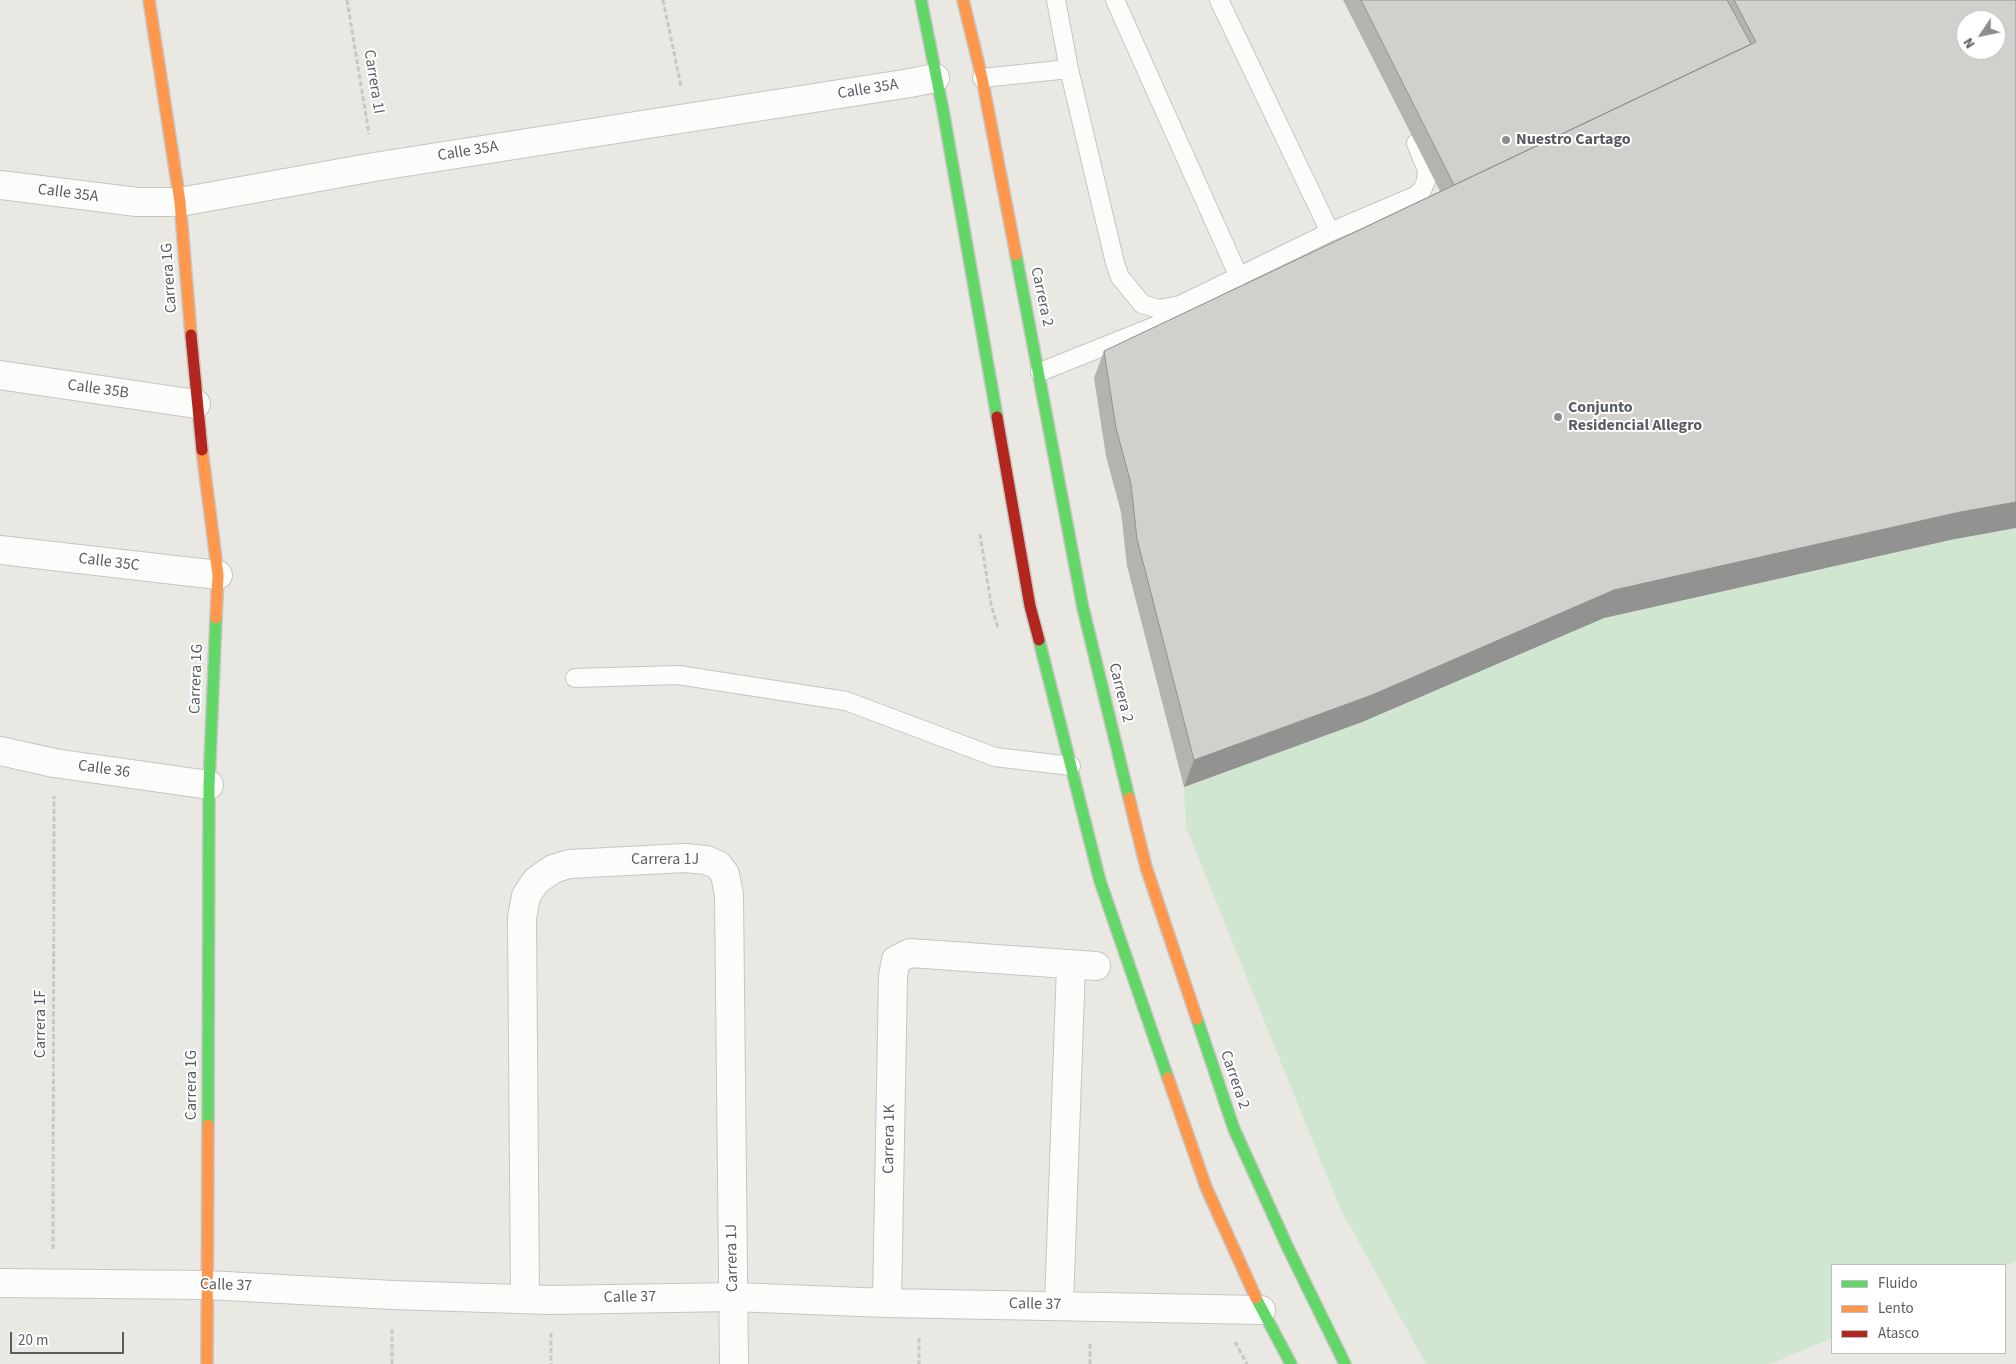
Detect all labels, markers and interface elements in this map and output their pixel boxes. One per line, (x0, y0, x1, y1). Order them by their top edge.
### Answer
north arrow (1956, 10, 2006, 60)
text: N (1958, 33, 1980, 52)
street label: Carrera 1I (358, 49, 388, 115)
street label: Calle 35A (836, 76, 900, 104)
place label: Nuestro Cartago (1516, 130, 1631, 150)
marker: Nuestro Cartago (1500, 134, 1512, 146)
street label: Calle 35A (436, 138, 500, 166)
street label: Calle 35A (37, 181, 99, 207)
street label: Carrera 1G (158, 242, 182, 314)
street label: Carrera 2 (1025, 265, 1057, 329)
street label: Calle 35B (66, 376, 130, 404)
place label: Conjunto Residencial Allegro (1568, 398, 1702, 436)
marker: Conjunto Residencial Allegro (1552, 411, 1564, 423)
street label: Calle 35C (77, 550, 141, 576)
street label: Carrera 1G (186, 644, 208, 714)
street label: Carrera 2 (1103, 661, 1137, 725)
street label: Calle 36 (77, 757, 131, 783)
street label: Carrera 1J (631, 850, 699, 870)
street label: Carrera 1F (31, 990, 51, 1058)
street label: Carrera 2 (1215, 1048, 1253, 1112)
street label: Carrera 1G (182, 1050, 202, 1120)
street label: Carrera 1K (880, 1104, 900, 1174)
street label: Carrera 1J (723, 1224, 743, 1292)
legend (1831, 1264, 2006, 1354)
text: Fluido (1878, 1273, 1918, 1294)
street label: Calle 37 (199, 1275, 253, 1297)
street label: Calle 37 (604, 1288, 656, 1308)
street label: Calle 37 (1009, 1295, 1061, 1315)
text: Lento (1878, 1298, 1914, 1319)
scale bar (12, 1322, 126, 1354)
text: Atasco (1878, 1323, 1919, 1344)
text: 20 m (18, 1330, 48, 1351)

